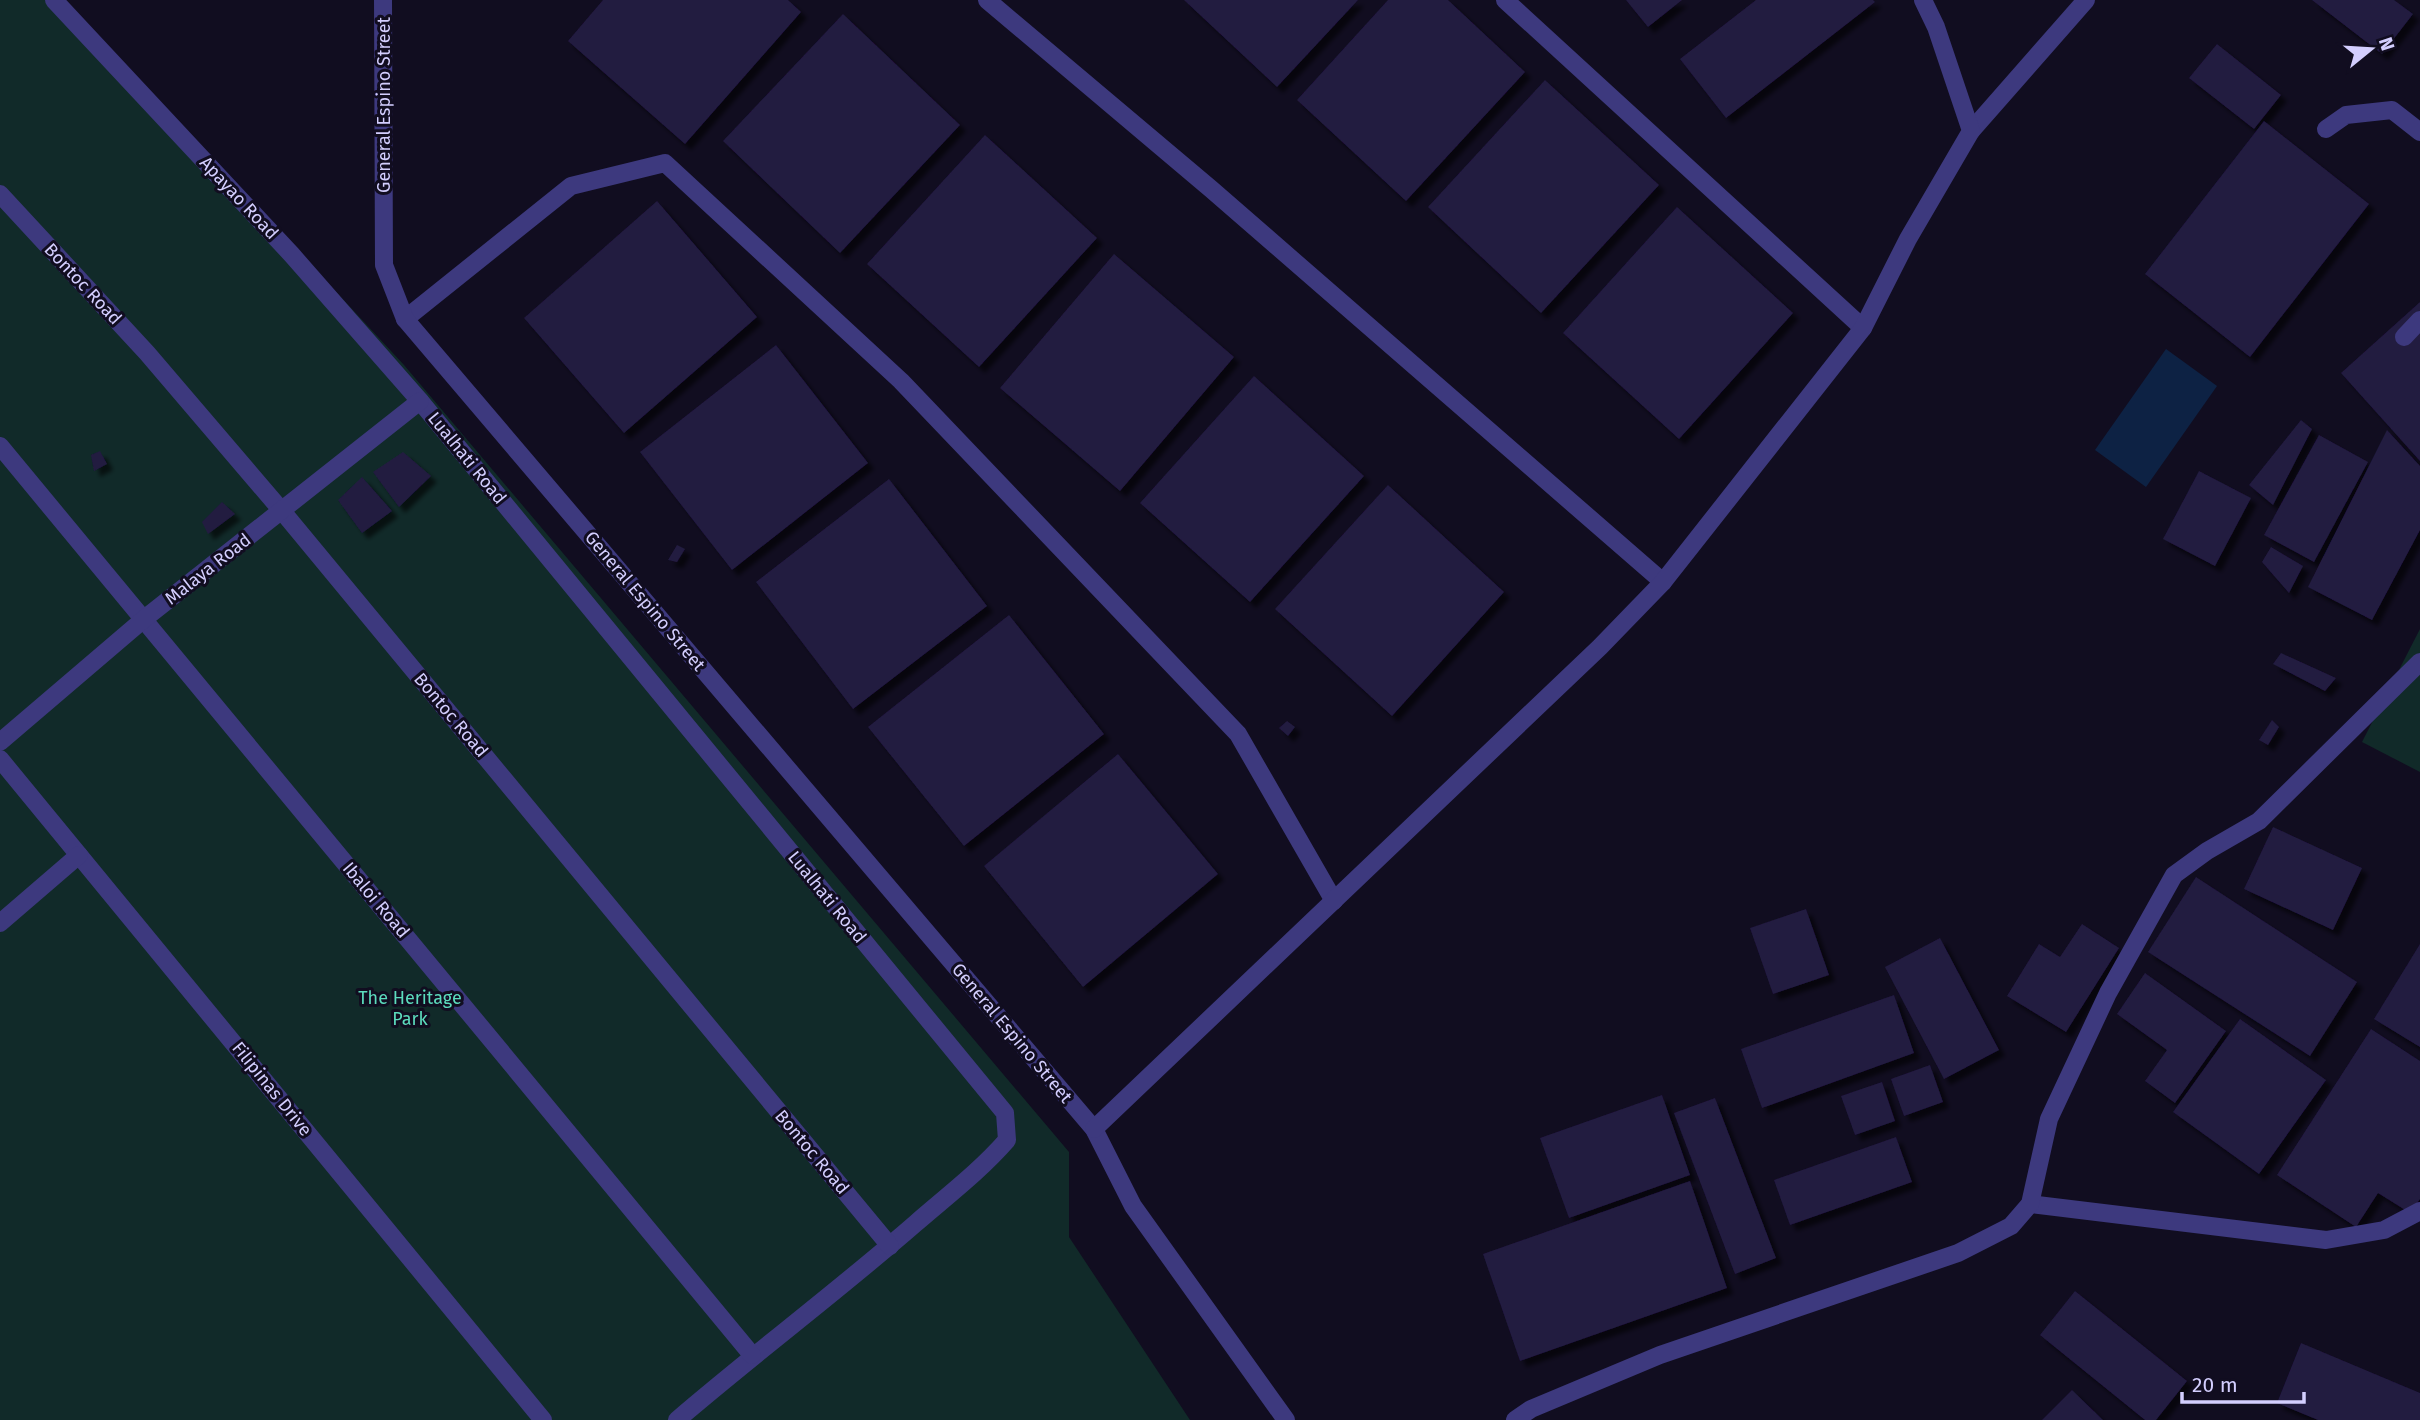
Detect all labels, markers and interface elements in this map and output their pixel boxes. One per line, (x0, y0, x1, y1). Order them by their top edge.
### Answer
north arrow (2336, 14, 2406, 84)
street label: General Espino Street (373, 17, 395, 193)
text: N (2374, 34, 2400, 53)
street label: Apayao Road (195, 152, 283, 244)
street label: Bontoc Road (40, 239, 126, 329)
street label: Lualhati Road (423, 407, 511, 509)
street label: General Espino Street (580, 527, 710, 676)
street label: Malaya Road (161, 529, 255, 609)
street label: Bontoc Road (409, 668, 493, 762)
street label: Lualhati Road (783, 846, 871, 948)
street label: Ibaloi Road (338, 858, 414, 942)
street label: General Espino Street (947, 959, 1077, 1108)
park label: The Heritage Park (358, 987, 462, 1030)
street label: Filipinas Drive (227, 1037, 317, 1141)
street label: Bontoc Road (770, 1105, 854, 1199)
scale bar (2182, 1360, 2304, 1404)
text: 20 m (2192, 1372, 2238, 1398)

